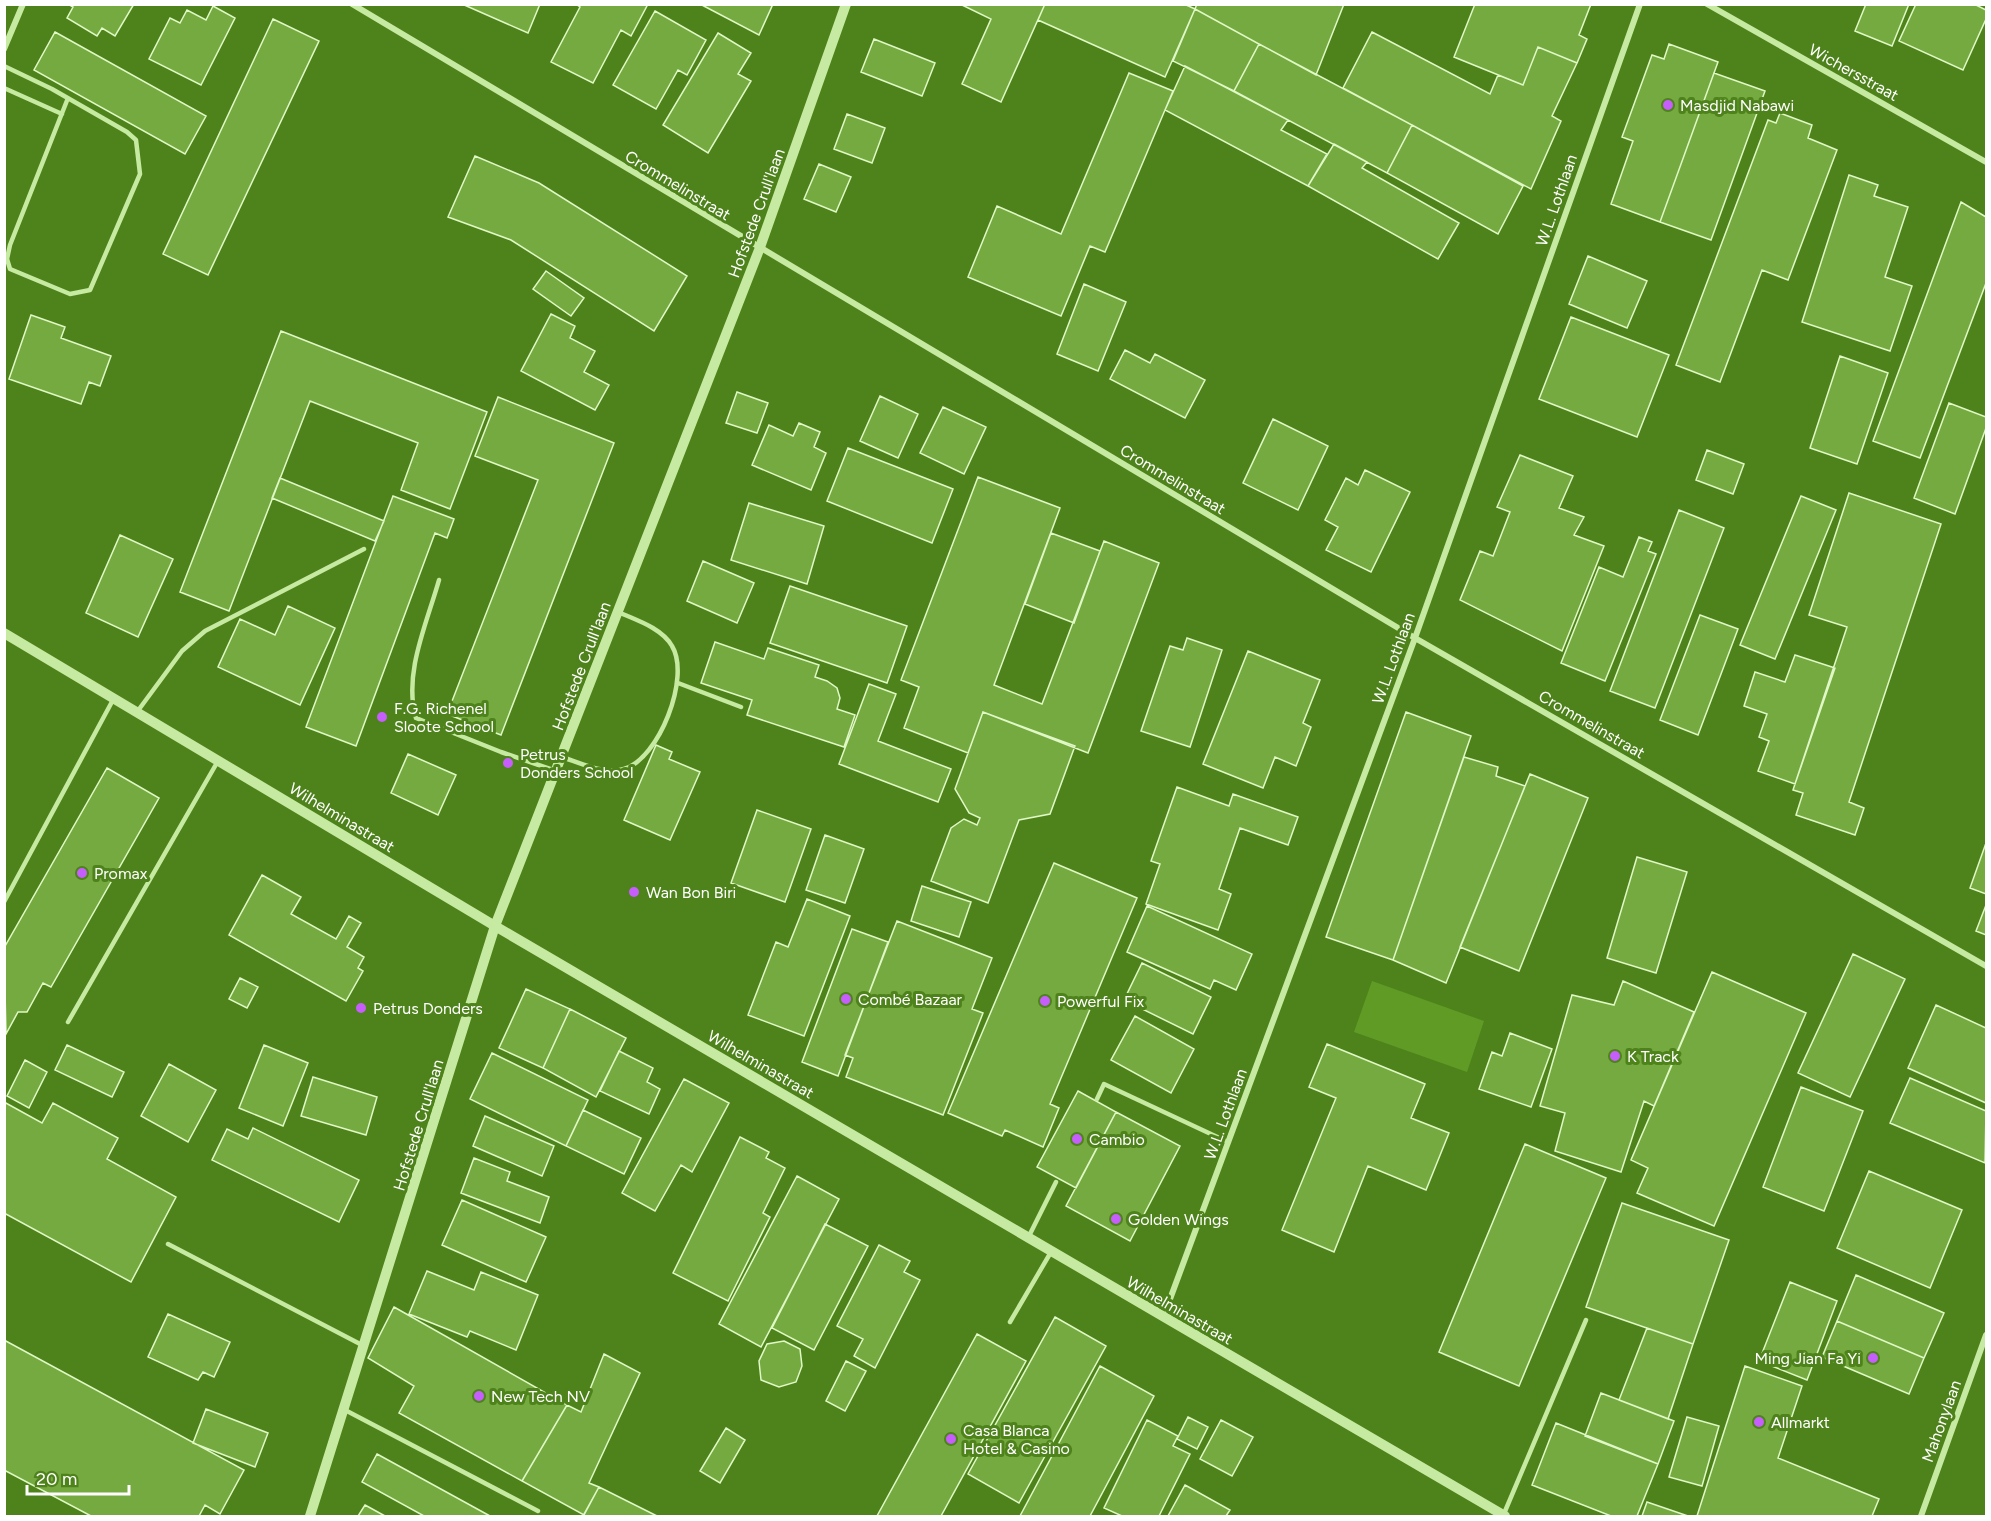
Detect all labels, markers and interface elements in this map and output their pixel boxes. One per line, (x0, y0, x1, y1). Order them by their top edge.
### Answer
street label: Wichersstraat (1806, 40, 1902, 105)
place label: Masdjid Nabawi (1680, 96, 1794, 115)
marker: Masdjid Nabawi (1661, 98, 1675, 112)
street label: Crommelinstraat (622, 146, 734, 224)
street label: Hofstede Crull'laan (724, 146, 789, 280)
street label: W.L. Lothlaan (1532, 152, 1581, 248)
street label: Crommelinstraat (1117, 440, 1229, 518)
street label: Hofstede Crull'laan (548, 599, 615, 733)
street label: W.L. Lothlaan (1368, 610, 1419, 706)
street label: Crommelinstraat (1535, 686, 1648, 763)
place label: F.G. Richenel Sloote School (394, 699, 494, 736)
marker: F.G. Richenel Sloote School (375, 710, 389, 724)
place label: Petrus Donders School (520, 745, 634, 782)
marker: Petrus Donders School (501, 756, 515, 770)
street label: Wilhelminastraat (286, 779, 398, 856)
place label: Promax (94, 864, 148, 883)
marker: Promax (75, 866, 89, 880)
place label: Wan Bon Biri (646, 883, 736, 902)
marker: Wan Bon Biri (627, 885, 641, 899)
place label: Combé Bazaar (858, 990, 963, 1009)
marker: Combé Bazaar (839, 992, 853, 1006)
place label: Powerful Fix (1057, 992, 1144, 1011)
marker: Powerful Fix (1038, 994, 1052, 1008)
place label: Petrus Donders (373, 999, 483, 1018)
marker: Petrus Donders (354, 1001, 368, 1015)
street label: Wilhelminastraat (704, 1026, 817, 1103)
place label: K Track (1627, 1047, 1679, 1066)
marker: K Track (1608, 1049, 1622, 1063)
street label: Hofstede Crull'laan (389, 1057, 448, 1193)
street label: W.L. Lothlaan (1200, 1066, 1251, 1162)
place label: Cambio (1089, 1130, 1145, 1149)
marker: Cambio (1070, 1132, 1084, 1146)
place label: Golden Wings (1128, 1210, 1229, 1229)
marker: Golden Wings (1109, 1212, 1123, 1226)
street label: Wilhelminastraat (1123, 1272, 1236, 1349)
place label: Ming Jian Fa Yi (1754, 1349, 1861, 1368)
marker: Ming Jian Fa Yi (1866, 1351, 1880, 1365)
street label: Mahonylaan (1918, 1378, 1965, 1465)
place label: New Tech NV (491, 1387, 590, 1406)
marker: New Tech NV (472, 1389, 486, 1403)
place label: Allmarkt (1771, 1413, 1830, 1432)
marker: Allmarkt (1752, 1415, 1766, 1429)
place label: Casa Blanca Hotel & Casino (963, 1421, 1070, 1458)
marker: Casa Blanca Hotel & Casino (944, 1432, 958, 1446)
scale bar (27, 1458, 129, 1496)
text: 20 m (36, 1468, 77, 1490)

